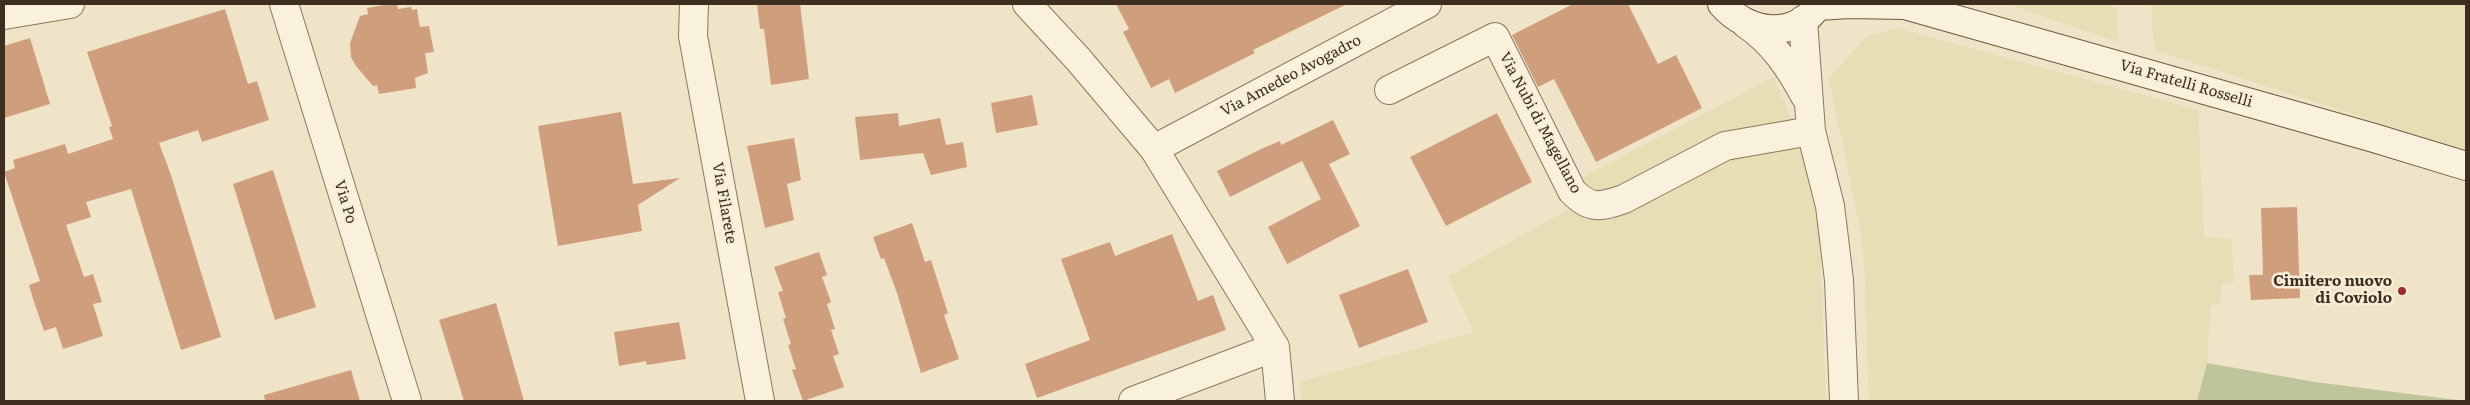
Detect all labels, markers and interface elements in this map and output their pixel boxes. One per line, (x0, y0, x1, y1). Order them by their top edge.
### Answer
street label: Via Amedeo Avogadro (1218, 31, 1364, 121)
street label: Via Nubi di Magellano (1495, 49, 1585, 197)
street label: Via Fratelli Rosselli (2118, 56, 2254, 112)
street label: Via Filarete (708, 161, 740, 245)
street label: Via Po (330, 178, 360, 226)
place label: Cimitero nuovo di Coviolo (2273, 273, 2392, 308)
marker: Cimitero nuovo di Coviolo (2396, 285, 2408, 297)

